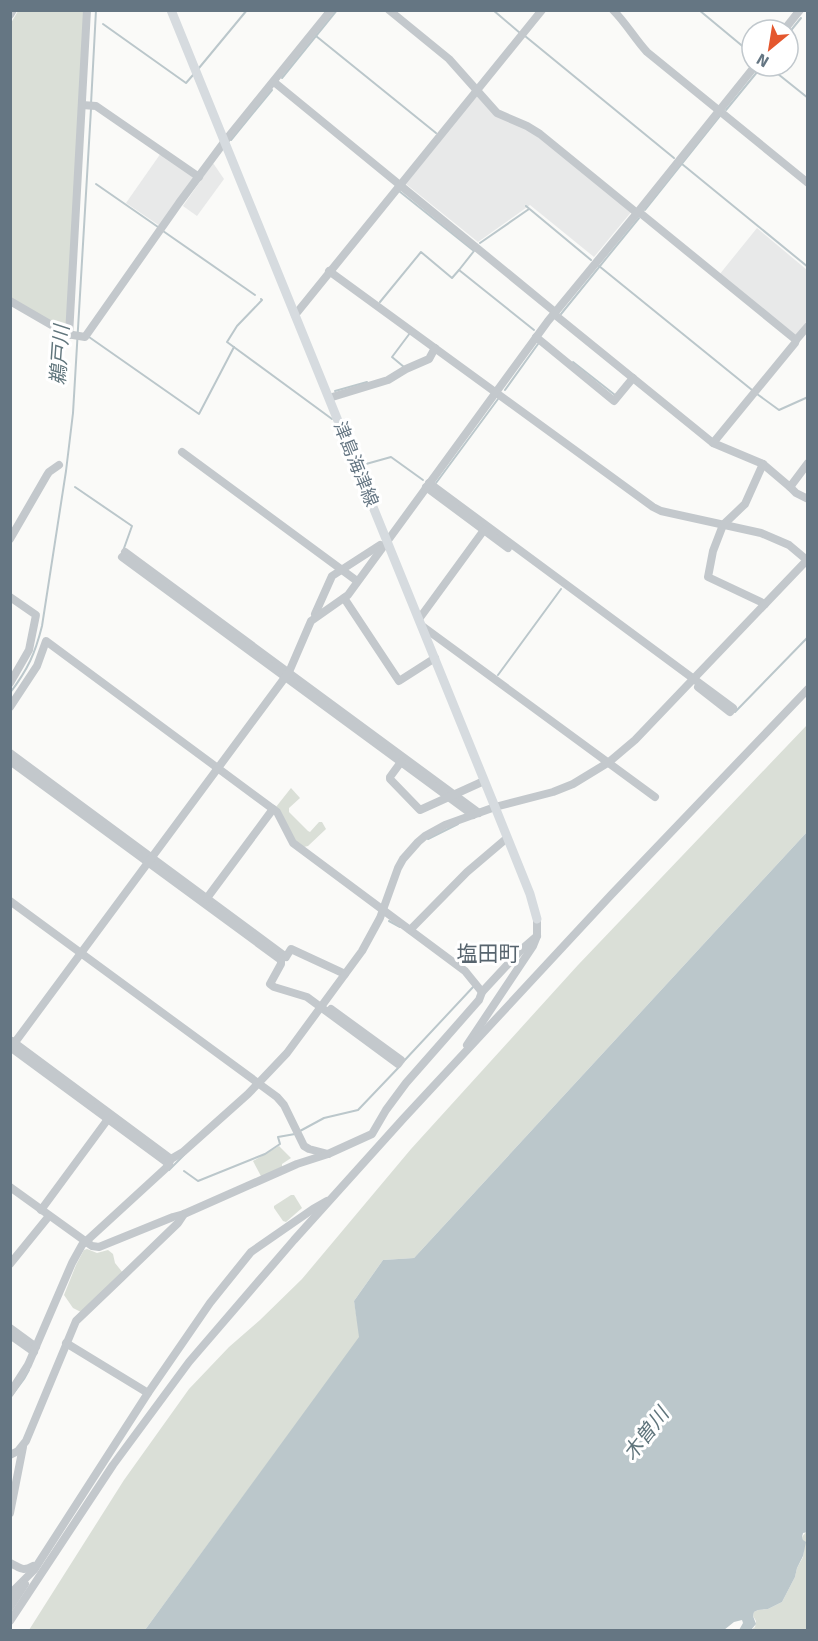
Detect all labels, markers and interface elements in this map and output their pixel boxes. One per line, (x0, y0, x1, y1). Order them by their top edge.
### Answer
north arrow (740, 18, 800, 78)
text: N (753, 49, 773, 72)
water label: 鵜戸川 (45, 322, 75, 386)
street label: 津島海津線 (329, 418, 383, 510)
district label: 塩田町 (457, 941, 520, 967)
water label: 木曽川 (618, 1401, 676, 1465)

